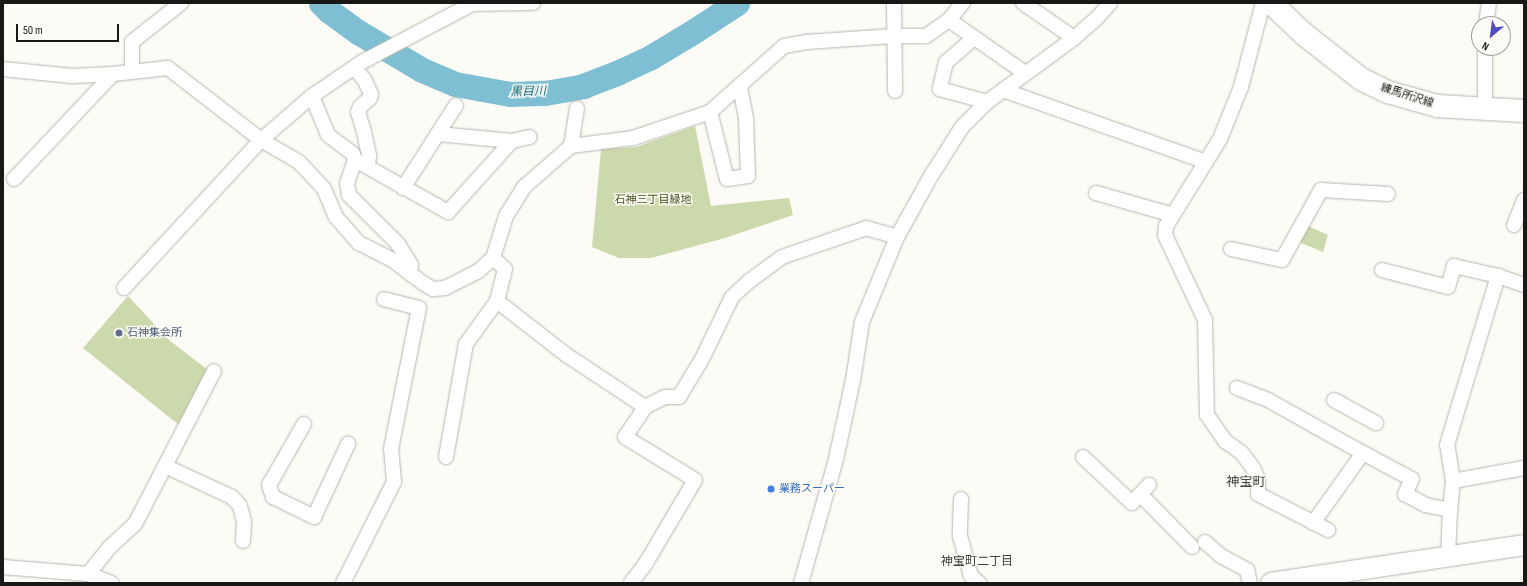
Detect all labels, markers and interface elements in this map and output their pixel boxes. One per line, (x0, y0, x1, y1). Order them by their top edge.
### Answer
scale bar (18, 16, 121, 42)
north arrow (1471, 16, 1511, 56)
text: 50 m (23, 23, 43, 38)
text: N (1480, 39, 1491, 53)
street label: 練馬所沢線 (1379, 81, 1435, 111)
water label: 黒目川 (510, 84, 546, 100)
park label: 石神三丁目緑地 (615, 193, 691, 207)
place label: 石神集会所 (127, 326, 182, 340)
marker: 石神集会所 (114, 328, 124, 338)
district label: 神宝町 (1227, 474, 1265, 490)
place label: 業務スーパー (779, 482, 845, 496)
marker: 業務スーパー (766, 484, 776, 494)
district label: 神宝町二丁目 (941, 555, 1013, 569)

